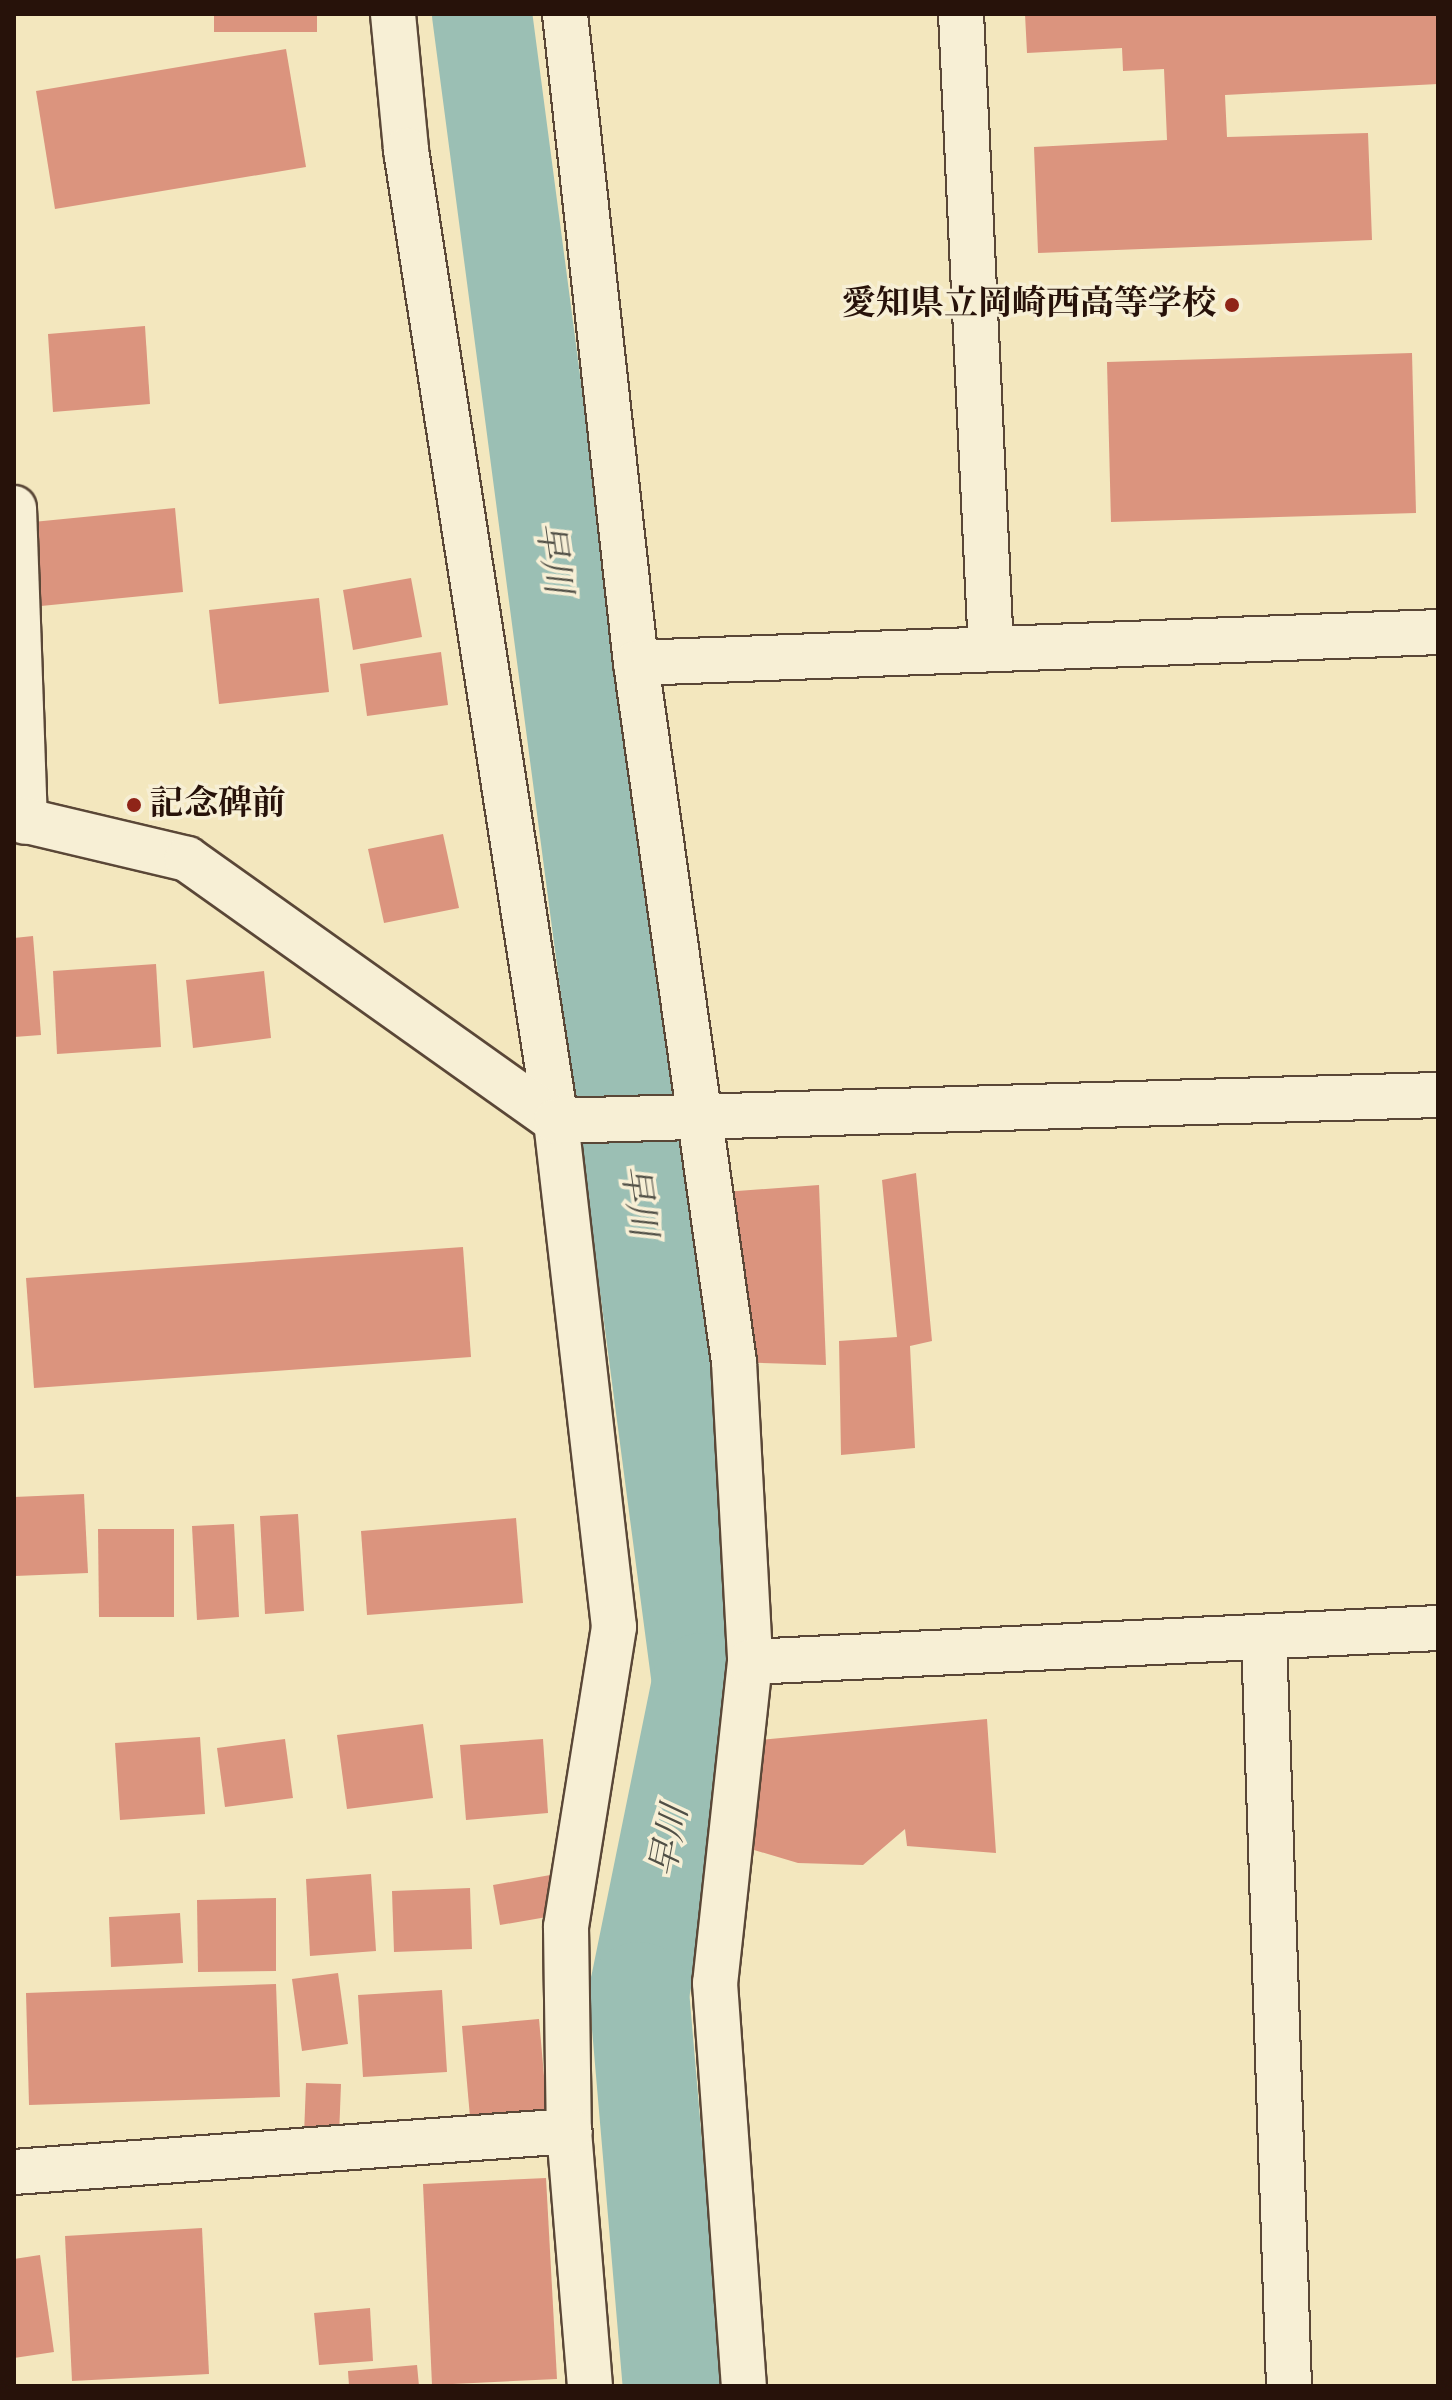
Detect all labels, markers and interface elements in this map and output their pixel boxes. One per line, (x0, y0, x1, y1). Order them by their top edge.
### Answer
place label: 愛知県立岡崎西高等学校 (842, 285, 1216, 325)
marker: 愛知県立岡崎西高等学校 (1223, 296, 1241, 314)
water label: 早川 (527, 519, 579, 597)
place label: 記念碑前 (150, 785, 286, 825)
marker: 記念碑前 (125, 796, 143, 814)
water label: 早川 (612, 1162, 664, 1240)
water label: 早川 (642, 1802, 698, 1880)

